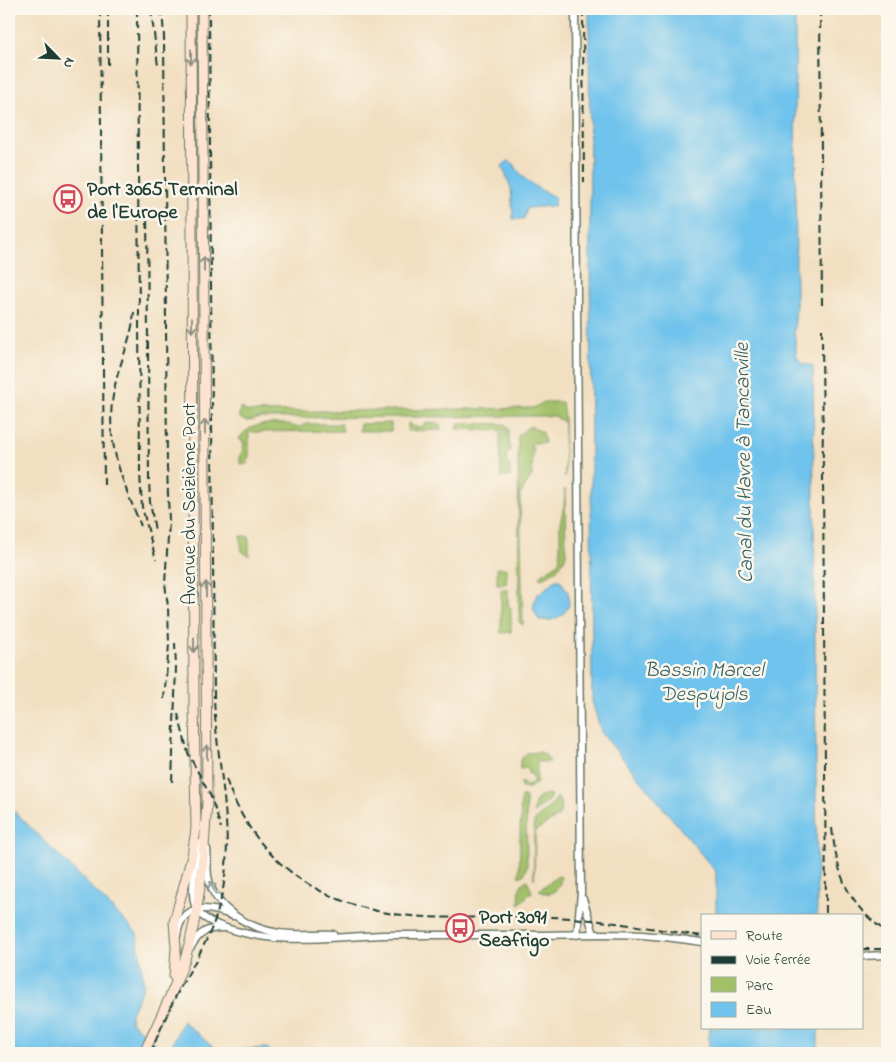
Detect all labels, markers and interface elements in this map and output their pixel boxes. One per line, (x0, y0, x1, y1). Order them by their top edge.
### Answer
north arrow (32, 32, 82, 82)
one-way arrow (186, 49, 196, 65)
text: N (57, 54, 80, 71)
place label: Port 3065 Terminal de l'Europe (87, 176, 238, 228)
bus stop icon: Port 3065 Terminal de l'Europe (53, 184, 83, 214)
one-way arrow (199, 257, 209, 273)
one-way arrow (187, 316, 197, 333)
water label: Canal du Havre à Tancarville (728, 341, 762, 583)
street label: Avenue du Seizième Port (176, 403, 205, 605)
one-way arrow (200, 419, 210, 436)
one-way arrow (201, 582, 211, 598)
one-way arrow (189, 637, 198, 653)
water label: Bassin Marcel Despujols (644, 656, 766, 710)
one-way arrow (202, 744, 212, 760)
one-way arrow (207, 881, 217, 896)
place label: Port 3091 Seafrigo (479, 904, 549, 957)
bus stop icon: Port 3091 Seafrigo (445, 913, 475, 943)
legend (701, 914, 864, 1030)
text: Route (746, 925, 783, 947)
text: Voie ferrée (745, 949, 811, 971)
text: Parc (746, 975, 774, 997)
text: Eau (746, 999, 772, 1021)

